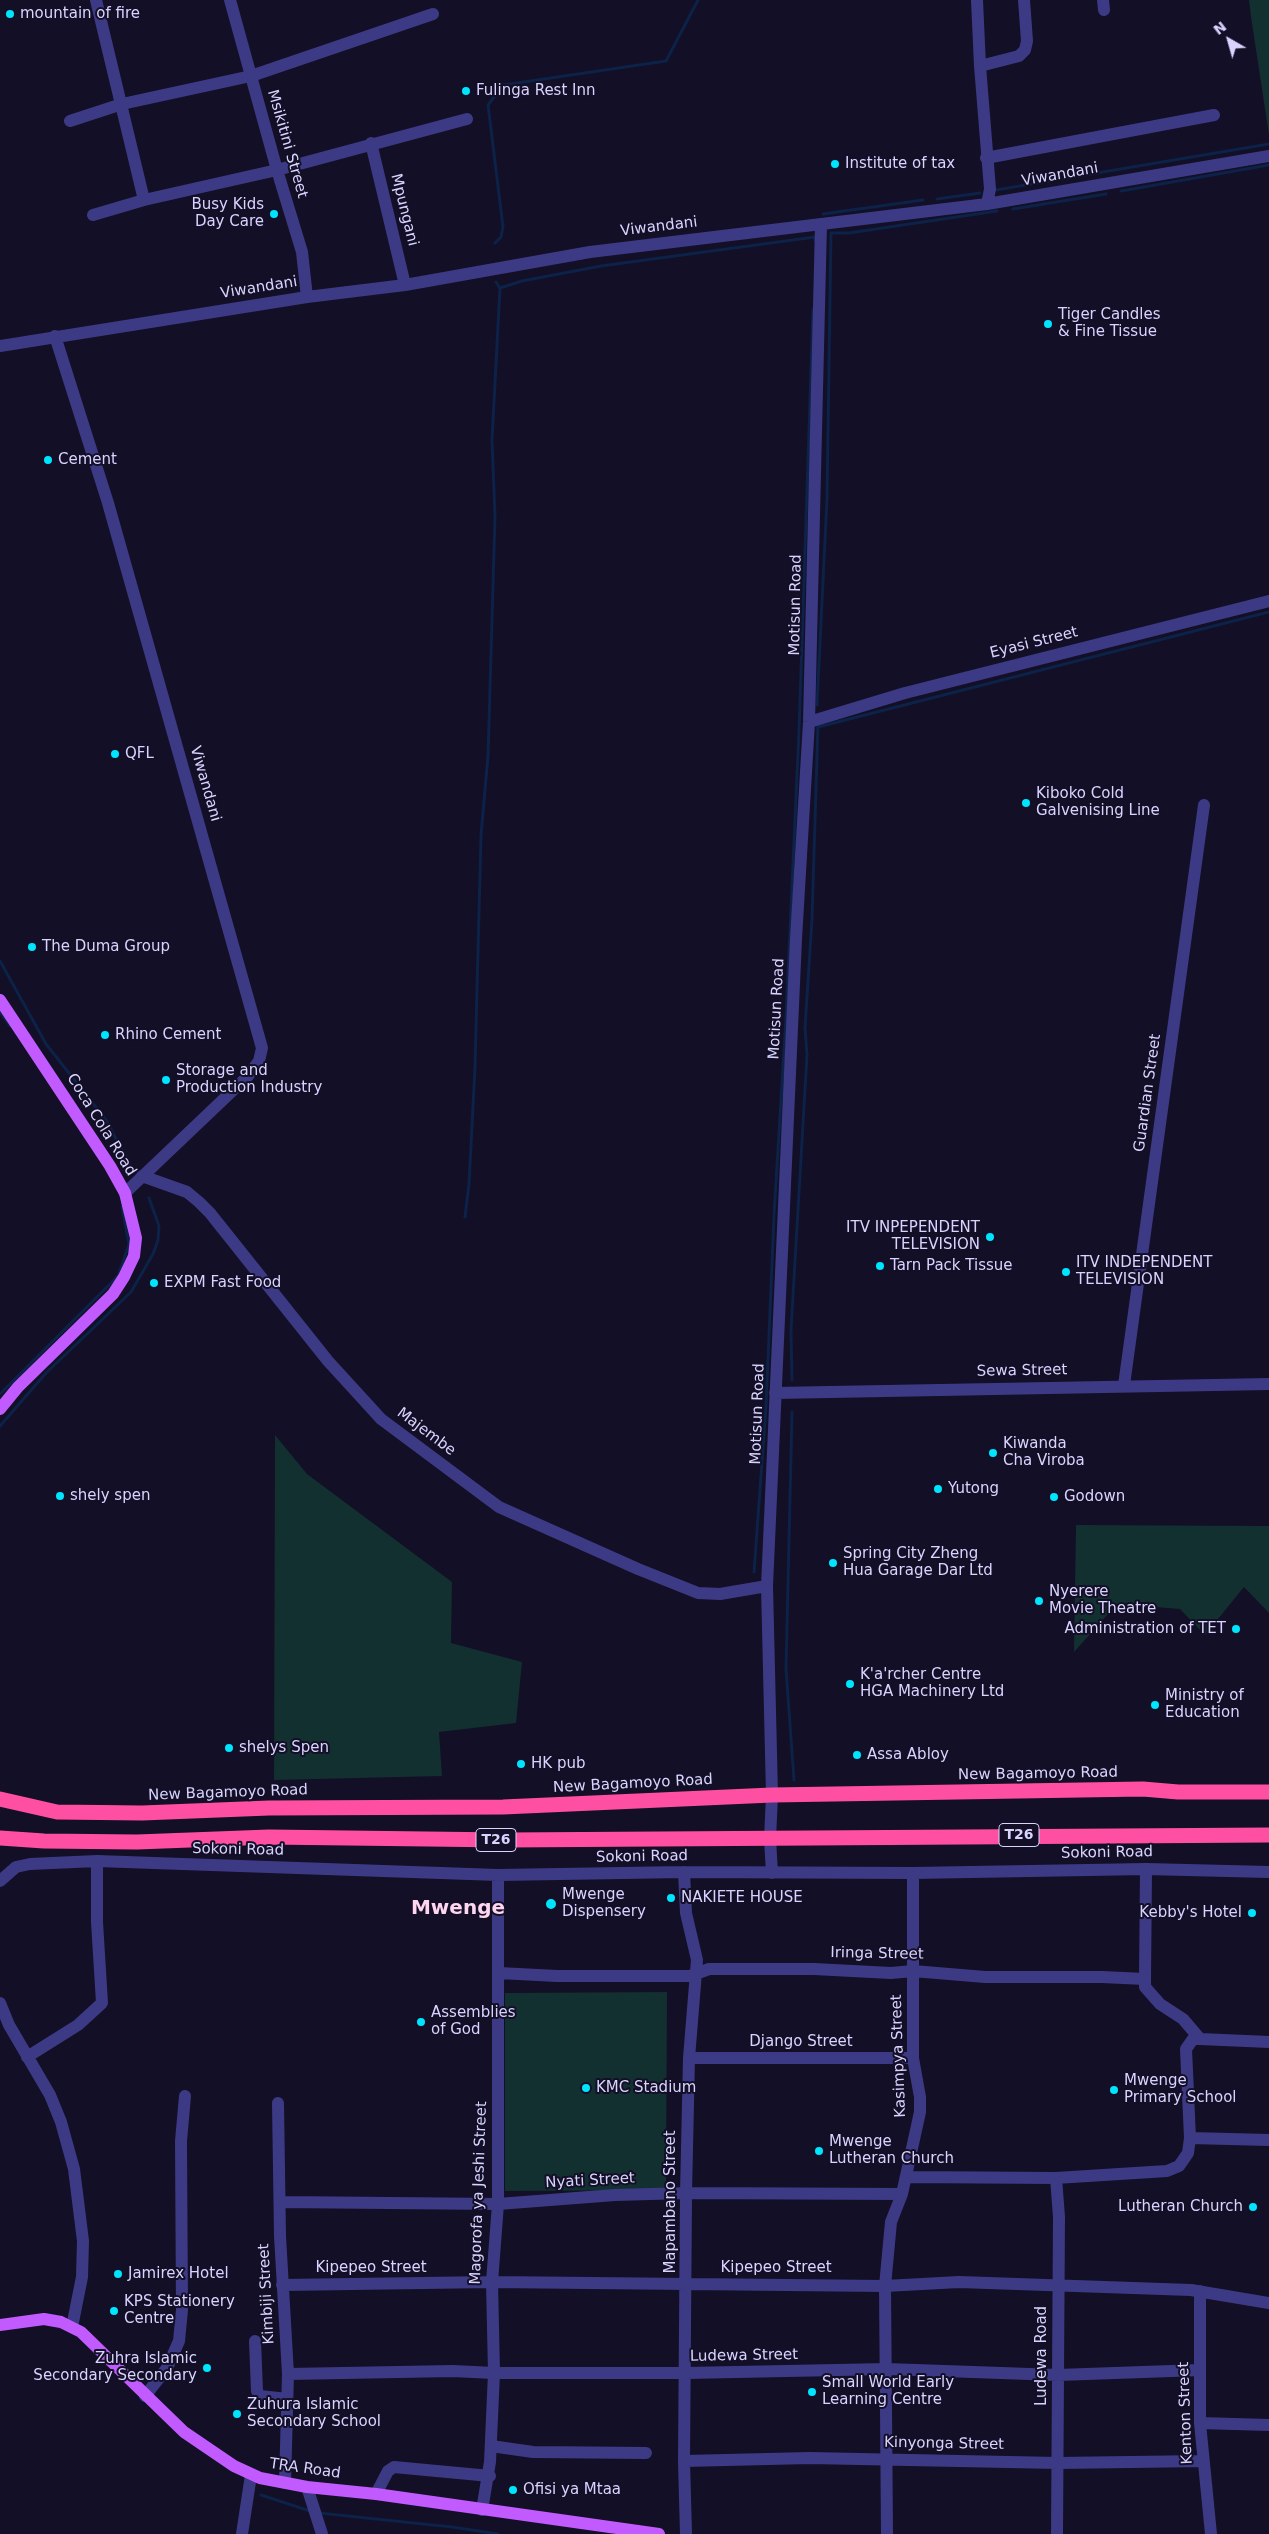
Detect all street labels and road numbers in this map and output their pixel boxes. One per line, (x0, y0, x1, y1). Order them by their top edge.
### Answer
street label: Msikitini Street (263, 88, 311, 200)
street label: Viwandani (1020, 159, 1100, 191)
street label: Mpungani (386, 172, 422, 248)
street label: Viwandani (619, 213, 699, 241)
street label: Viwandani (219, 273, 299, 303)
street label: Motisun Road (786, 554, 806, 656)
street label: Eyasi Street (988, 623, 1080, 663)
street label: Viwandani (186, 744, 224, 824)
street label: Motisun Road (765, 958, 789, 1060)
street label: Guardian Street (1131, 1033, 1165, 1153)
street label: Coca Cola Road (62, 1071, 140, 1179)
street label: Sewa Street (977, 1361, 1067, 1381)
street label: Motisun Road (747, 1363, 769, 1465)
street label: Majembe (393, 1404, 459, 1460)
street label: New Bagamoyo Road (958, 1764, 1118, 1784)
street label: New Bagamoyo Road (553, 1771, 713, 1797)
street label: New Bagamoyo Road (148, 1781, 308, 1805)
road number: T26 (999, 1824, 1039, 1846)
road number: T26 (476, 1828, 516, 1852)
street label: Sokoni Road (192, 1840, 284, 1860)
street label: Sokoni Road (1061, 1843, 1153, 1863)
street label: Sokoni Road (596, 1847, 688, 1867)
street label: Iringa Street (830, 1944, 924, 1964)
street label: Kasimpya Street (888, 1994, 910, 2118)
street label: Django Street (749, 2033, 853, 2051)
street label: Magorofa ya Jeshi Street (467, 2101, 491, 2285)
street label: Mapambano Street (662, 2130, 680, 2274)
street label: Nyati Street (545, 2170, 635, 2192)
street label: Kimbiji Street (255, 2243, 279, 2345)
street label: Kipepeo Street (315, 2259, 427, 2277)
street label: Kipepeo Street (720, 2259, 832, 2277)
street label: Ludewa Road (1033, 2306, 1051, 2406)
street label: Ludewa Street (690, 2346, 798, 2366)
street label: Kenton Street (1175, 2361, 1197, 2465)
street label: Kinyonga Street (884, 2434, 1004, 2454)
street label: TRA Road (268, 2455, 342, 2483)

